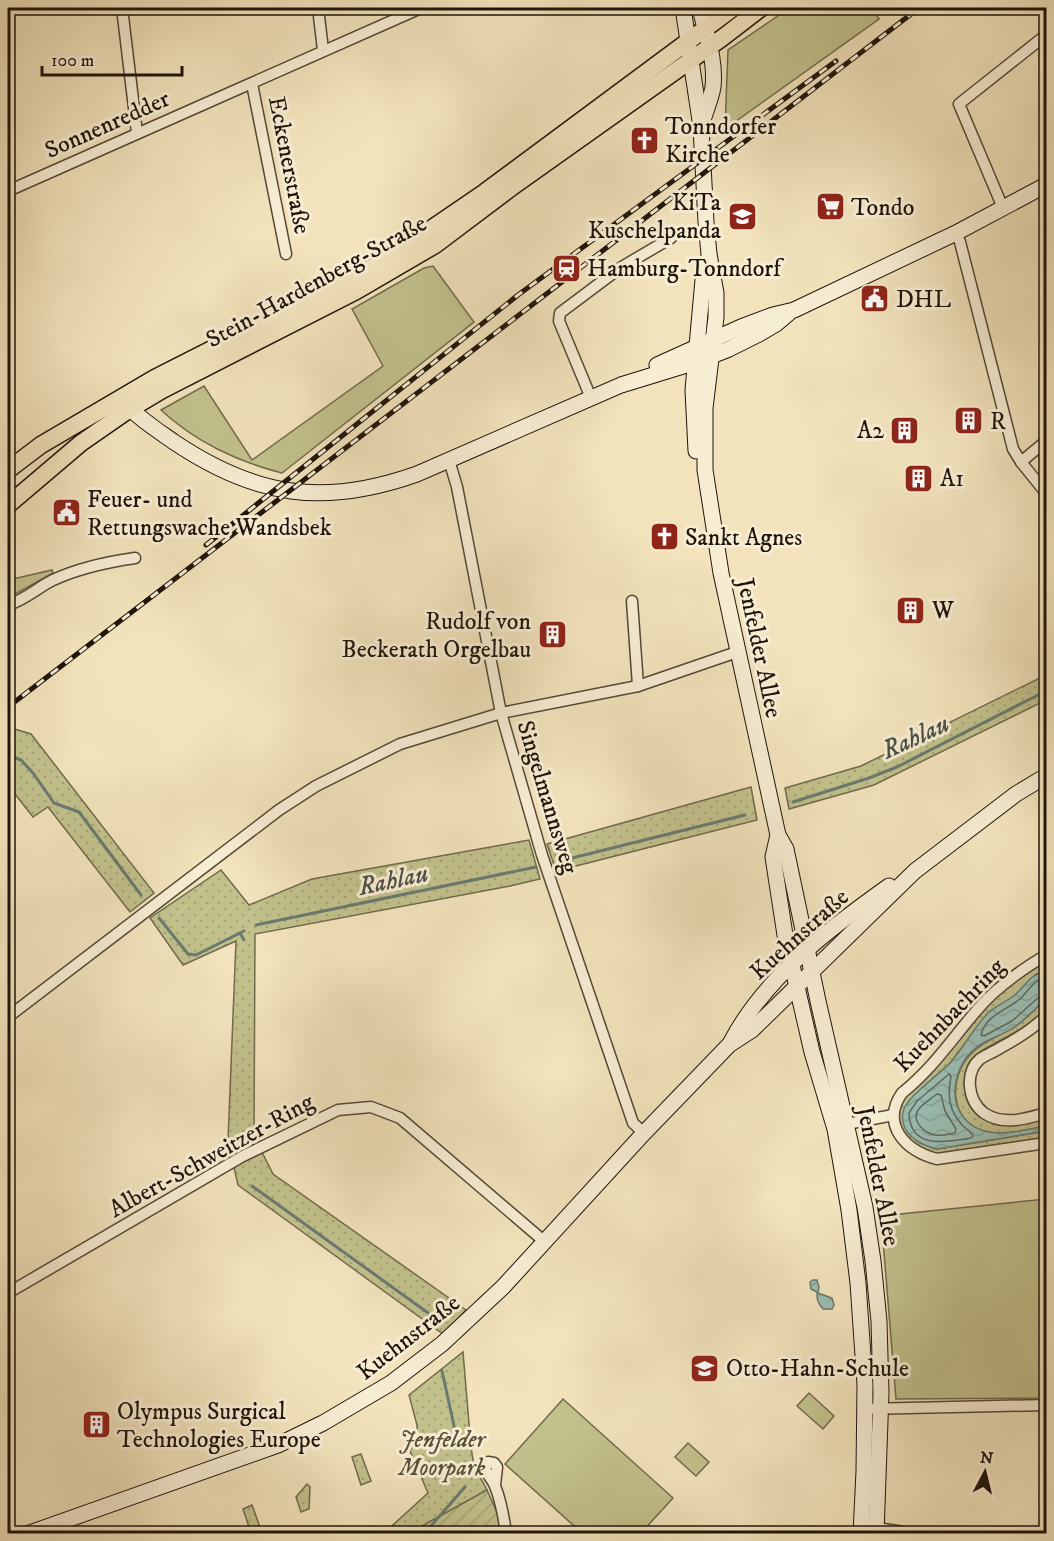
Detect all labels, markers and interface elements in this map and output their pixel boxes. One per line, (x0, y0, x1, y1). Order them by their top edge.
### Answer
scale bar (42, 39, 182, 77)
text: 100 m (51, 50, 94, 72)
street label: Sonnenredder (40, 84, 175, 166)
street label: Eckenerstraße (261, 94, 317, 237)
place label: Tonndorfer Kirche (665, 112, 776, 170)
church icon: Tonndorfer Kirche (628, 124, 660, 156)
place label: KiTa Kuschelpanda (588, 188, 722, 246)
supermarket icon: Tondo (814, 191, 846, 223)
place label: Tondo (851, 193, 914, 223)
school or university icon: KiTa Kuschelpanda (726, 200, 758, 232)
street label: Stein-Hardenberg-Straße (201, 209, 432, 355)
station icon: Hamburg-Tonndorf (550, 252, 582, 284)
place label: Hamburg-Tonndorf (587, 254, 784, 284)
public building icon: DHL (859, 283, 891, 315)
place label: DHL (896, 285, 951, 315)
building icon: R (953, 405, 985, 437)
place label: R (990, 407, 1006, 437)
building icon: A2 (889, 414, 921, 446)
place label: A2 (857, 416, 884, 446)
building icon: A1 (903, 462, 935, 494)
place label: A1 (940, 464, 964, 494)
place label: Feuer- und Rettungswache Wandsbek (87, 485, 332, 543)
public building icon: Feuer- und Rettungswache Wandsbek (50, 497, 82, 529)
church icon: Sankt Agnes (648, 521, 680, 553)
place label: Sankt Agnes (685, 523, 802, 553)
street label: Jenfelder Allee (729, 574, 788, 721)
building icon: W (895, 594, 927, 626)
place label: W (931, 596, 955, 626)
place label: Rudolf von Beckerath Orgelbau (342, 607, 531, 665)
building icon: Rudolf von Beckerath Orgelbau (536, 619, 568, 651)
water label: Rahlau (876, 707, 955, 768)
street label: Singelmannsweg (510, 717, 585, 878)
water label: Rahlau (354, 857, 431, 904)
street label: Kuehnstraße (744, 883, 855, 987)
street label: Kuehnbachring (888, 952, 1012, 1079)
street label: Albert-Schweitzer-Ring (104, 1087, 320, 1225)
street label: Jenfelder Allee (849, 1102, 906, 1249)
street label: Kuehnstraße (351, 1288, 466, 1387)
school or university icon: Otto-Hahn-Schule (689, 1352, 721, 1384)
place label: Otto-Hahn-Schule (726, 1354, 909, 1384)
place label: Olympus Surgical Technologies Europe (117, 1397, 321, 1455)
building icon: Olympus Surgical Technologies Europe (80, 1409, 112, 1441)
park label: Jenfelder Moorpark (397, 1425, 487, 1483)
north arrow (955, 1442, 1015, 1502)
text: N (979, 1447, 994, 1469)

